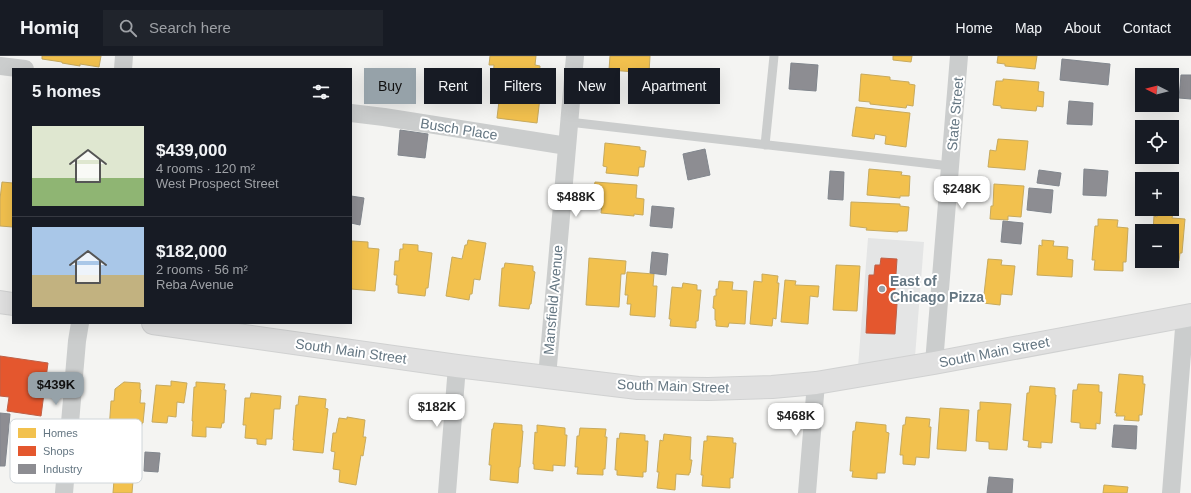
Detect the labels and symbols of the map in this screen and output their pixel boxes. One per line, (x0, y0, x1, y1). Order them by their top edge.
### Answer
north arrow (1135, 68, 1179, 112)
street label: State Street (944, 76, 966, 152)
street label: Busch Place (419, 115, 499, 143)
pin: $248K (934, 176, 990, 210)
pin: $488K (548, 184, 604, 218)
street label: Mansfield Avenue (540, 244, 566, 356)
place label: East of Chicago Pizza (890, 273, 984, 305)
marker: East of Chicago Pizza (877, 284, 887, 294)
street label: South Main Street (937, 333, 1051, 371)
street label: South Main Street (294, 335, 408, 367)
pin: $439K (28, 372, 84, 406)
street label: South Main Street (617, 376, 729, 396)
pin: $182K (409, 394, 465, 428)
pin: $468K (768, 403, 824, 437)
legend (10, 419, 142, 483)
text: Homes (43, 427, 78, 439)
text: Shops (43, 445, 75, 457)
text: Industry (43, 463, 83, 475)

